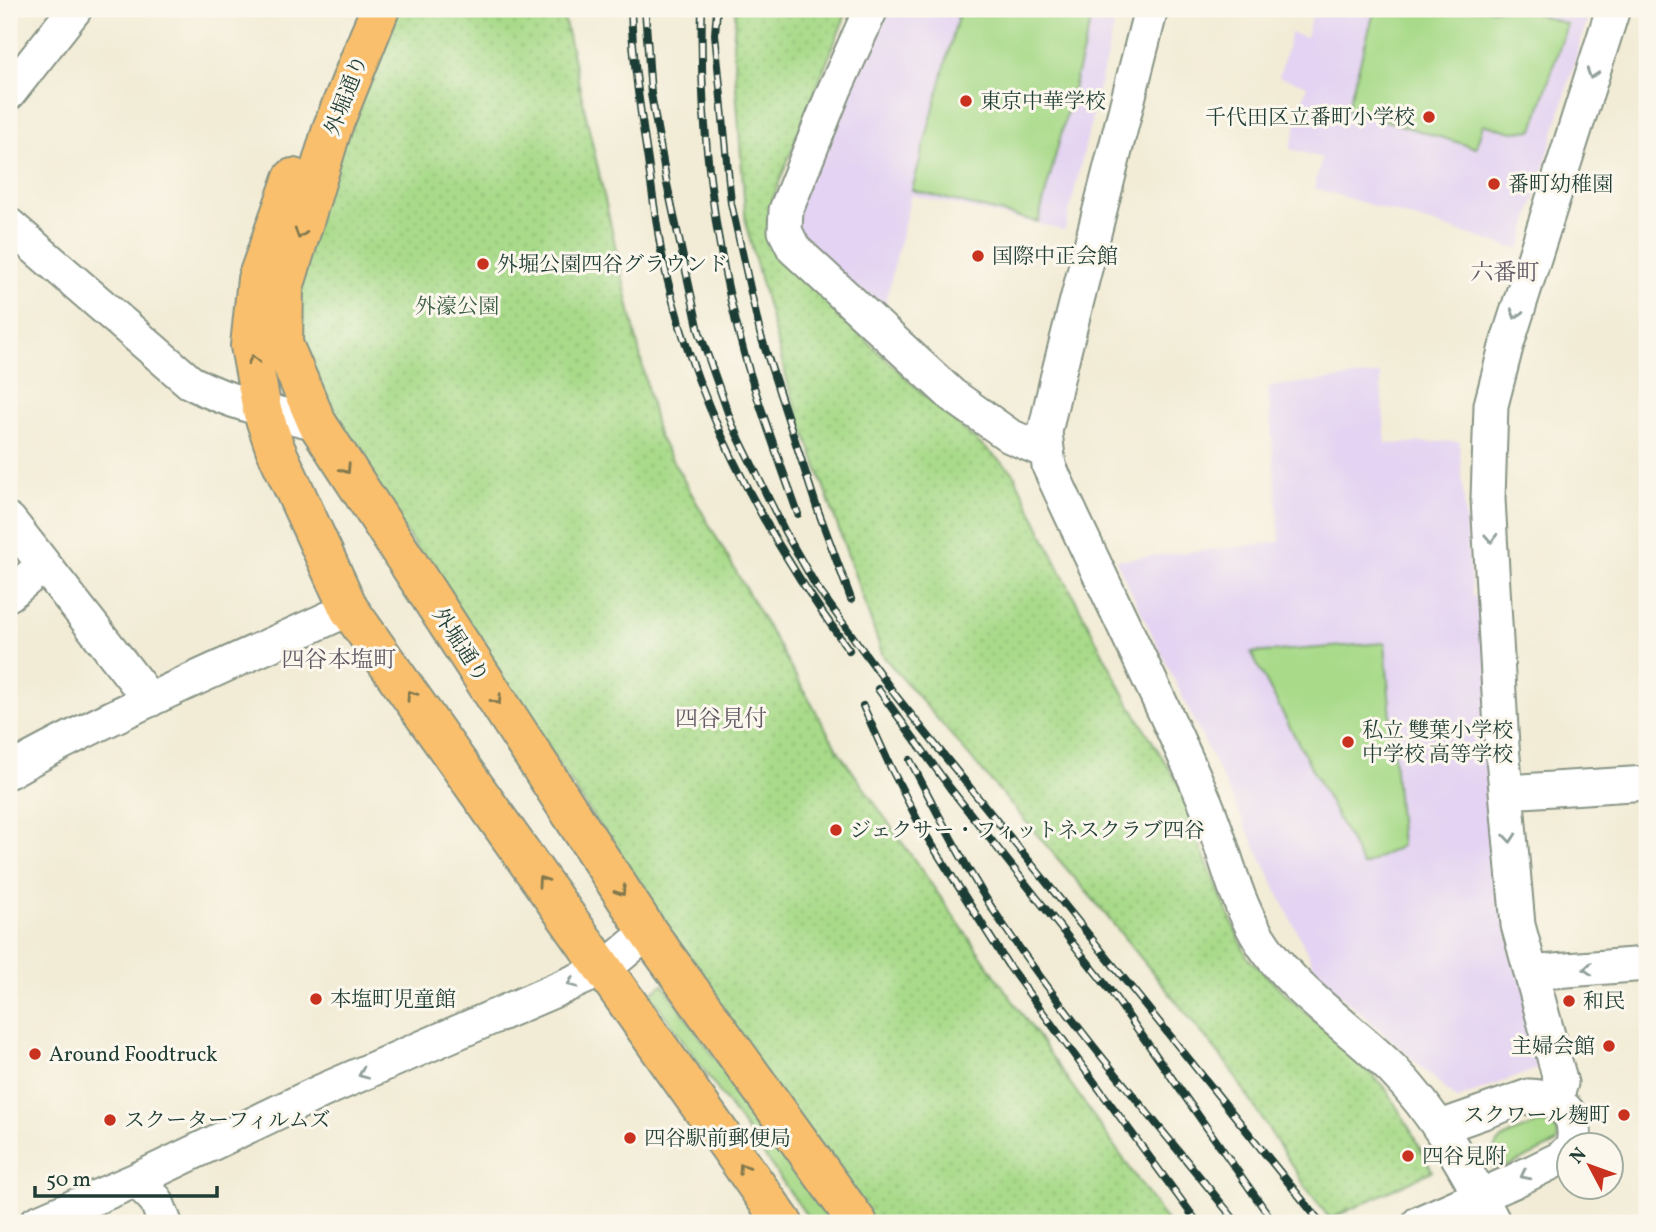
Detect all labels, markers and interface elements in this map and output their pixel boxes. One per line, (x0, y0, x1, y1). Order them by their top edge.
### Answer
street label: 外堀通り (319, 51, 376, 140)
one-way arrow (1586, 68, 1601, 80)
place label: 東京中華学校 (980, 88, 1106, 117)
marker: 東京中華学校 (958, 93, 974, 109)
place label: 千代田区立番町小学校 (1205, 104, 1415, 133)
marker: 千代田区立番町小学校 (1421, 109, 1437, 125)
place label: 番町幼稚園 (1508, 171, 1613, 200)
marker: 番町幼稚園 (1486, 176, 1502, 192)
one-way arrow (294, 228, 309, 240)
place label: 国際中正会館 (992, 243, 1118, 272)
marker: 国際中正会館 (970, 248, 986, 264)
place label: 外堀公園四谷グラウンド (497, 251, 728, 280)
marker: 外堀公園四谷グラウンド (475, 256, 491, 272)
district label: 六番町 (1471, 258, 1540, 290)
park label: 外濠公園 (415, 293, 499, 322)
one-way arrow (1510, 307, 1524, 320)
one-way arrow (246, 354, 261, 366)
one-way arrow (337, 461, 350, 474)
one-way arrow (1483, 533, 1498, 544)
street label: 外堀通り (425, 603, 495, 689)
district label: 四谷本塩町 (282, 645, 397, 677)
one-way arrow (407, 690, 419, 703)
one-way arrow (489, 693, 502, 706)
district label: 四谷見付 (675, 704, 767, 736)
place label: 私立 雙葉小学校 中学校 高等学校 (1362, 717, 1513, 770)
marker: 私立 雙葉小学校 中学校 高等学校 (1340, 734, 1356, 750)
place label: ジェクサー・フィットネスクラブ四谷 (850, 817, 1205, 846)
marker: ジェクサー・フィットネスクラブ四谷 (828, 822, 844, 838)
one-way arrow (1502, 833, 1517, 844)
one-way arrow (538, 876, 550, 889)
one-way arrow (613, 883, 626, 896)
one-way arrow (1583, 961, 1594, 976)
one-way arrow (567, 974, 579, 988)
place label: 本塩町児童館 (330, 986, 456, 1015)
place label: 和民 (1583, 988, 1625, 1017)
marker: 本塩町児童館 (308, 991, 324, 1007)
marker: 和民 (1561, 993, 1577, 1009)
place label: 主婦会館 (1511, 1033, 1595, 1062)
marker: 主婦会館 (1601, 1038, 1617, 1054)
place label: Around Foodtruck (49, 1041, 218, 1070)
marker: Around Foodtruck (27, 1046, 43, 1062)
one-way arrow (358, 1065, 370, 1079)
place label: スクワール麹町 (1463, 1102, 1610, 1131)
place label: スクーターフィルムズ (124, 1107, 330, 1136)
marker: スクワール麹町 (1616, 1107, 1632, 1123)
marker: スクーターフィルムズ (102, 1112, 118, 1128)
place label: 四谷駅前郵便局 (644, 1125, 791, 1154)
marker: 四谷駅前郵便局 (622, 1130, 638, 1146)
north arrow (1554, 1130, 1624, 1200)
text: N (1564, 1142, 1593, 1170)
place label: 四谷見附 (1422, 1143, 1506, 1172)
marker: 四谷見附 (1400, 1148, 1416, 1164)
scale bar (35, 1155, 217, 1199)
one-way arrow (739, 1163, 751, 1176)
text: 50 m (46, 1166, 91, 1195)
one-way arrow (1520, 1167, 1533, 1181)

